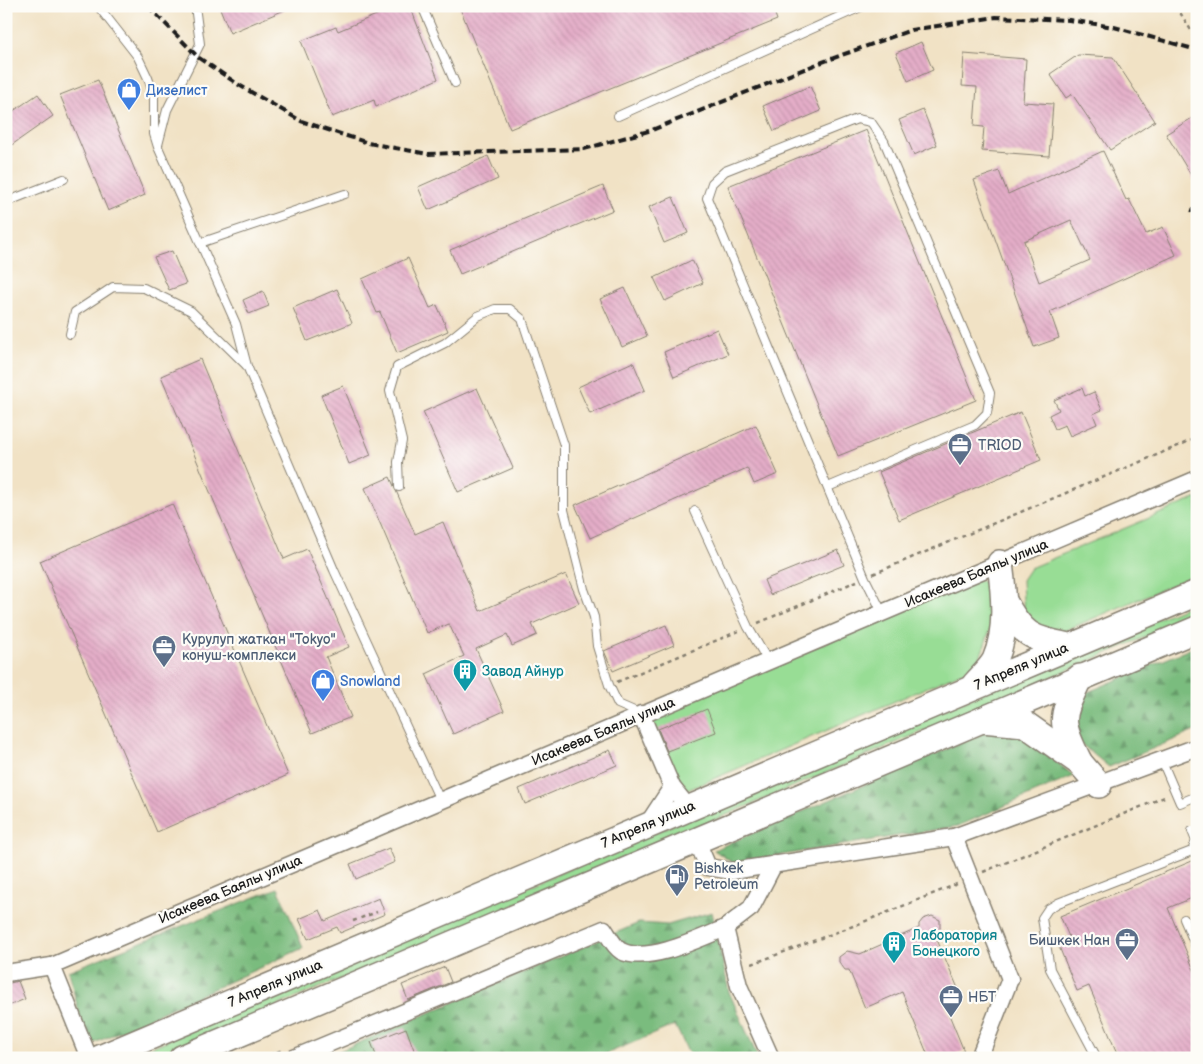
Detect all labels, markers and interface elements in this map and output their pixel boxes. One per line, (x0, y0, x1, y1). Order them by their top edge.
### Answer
shop icon: Дизелист (116, 77, 142, 111)
place label: Дизелист (146, 82, 208, 99)
office icon: TRIOD (947, 432, 973, 466)
place label: TRIOD (978, 437, 1022, 454)
street label: Исакеева Баялы улица (902, 535, 1051, 611)
place label: Курулуп жаткан "Tokyo" конуш-комплекси (182, 631, 336, 664)
office icon: Курулуп жаткан "Tokyo" конуш-комплекси (151, 634, 177, 668)
street label: 7 Апреля улица (972, 639, 1071, 694)
building icon: Завод Айнур (452, 658, 478, 692)
place label: Завод Айнур (482, 663, 564, 680)
shop icon: Snowland (310, 668, 336, 702)
place label: Snowland (340, 673, 401, 690)
street label: Исакеева Баялы улица (529, 693, 678, 769)
street label: 7 Апреля улица (599, 797, 698, 852)
street label: Исакеева Баялы улица (156, 851, 305, 927)
place label: Bishkek Petroleum (694, 860, 758, 893)
fuel station icon: Bishkek Petroleum (664, 863, 690, 897)
place label: Лаборатория Бонецкого (911, 927, 998, 960)
office icon: Бишкек Нан (1114, 927, 1140, 961)
building icon: Лаборатория Бонецкого (881, 930, 907, 964)
place label: Бишкек Нан (1029, 932, 1110, 949)
street label: 7 Апреля улица (226, 956, 325, 1011)
office icon: НБТ (938, 984, 964, 1018)
place label: НБТ (968, 989, 997, 1006)

